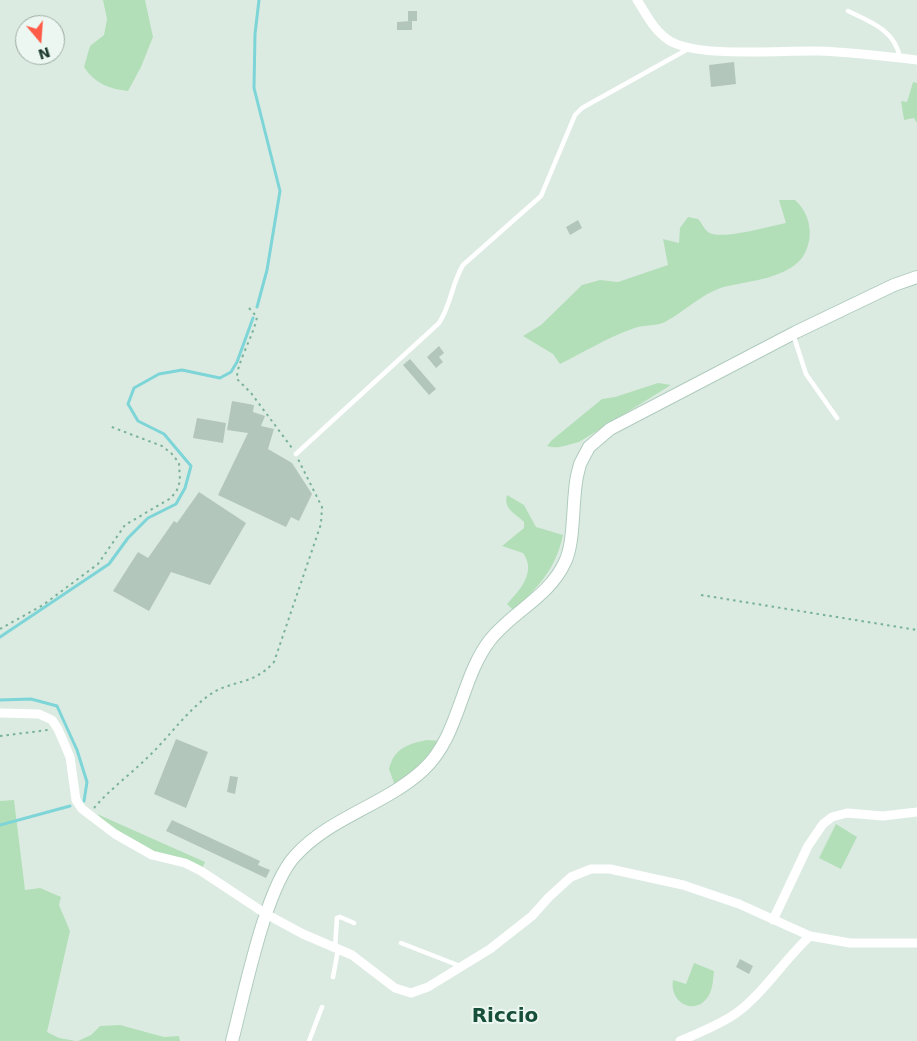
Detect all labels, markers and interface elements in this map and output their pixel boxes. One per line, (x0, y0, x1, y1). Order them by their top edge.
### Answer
north arrow (15, 15, 65, 65)
text: N (36, 44, 52, 63)
district label: Riccio (472, 1005, 538, 1029)

